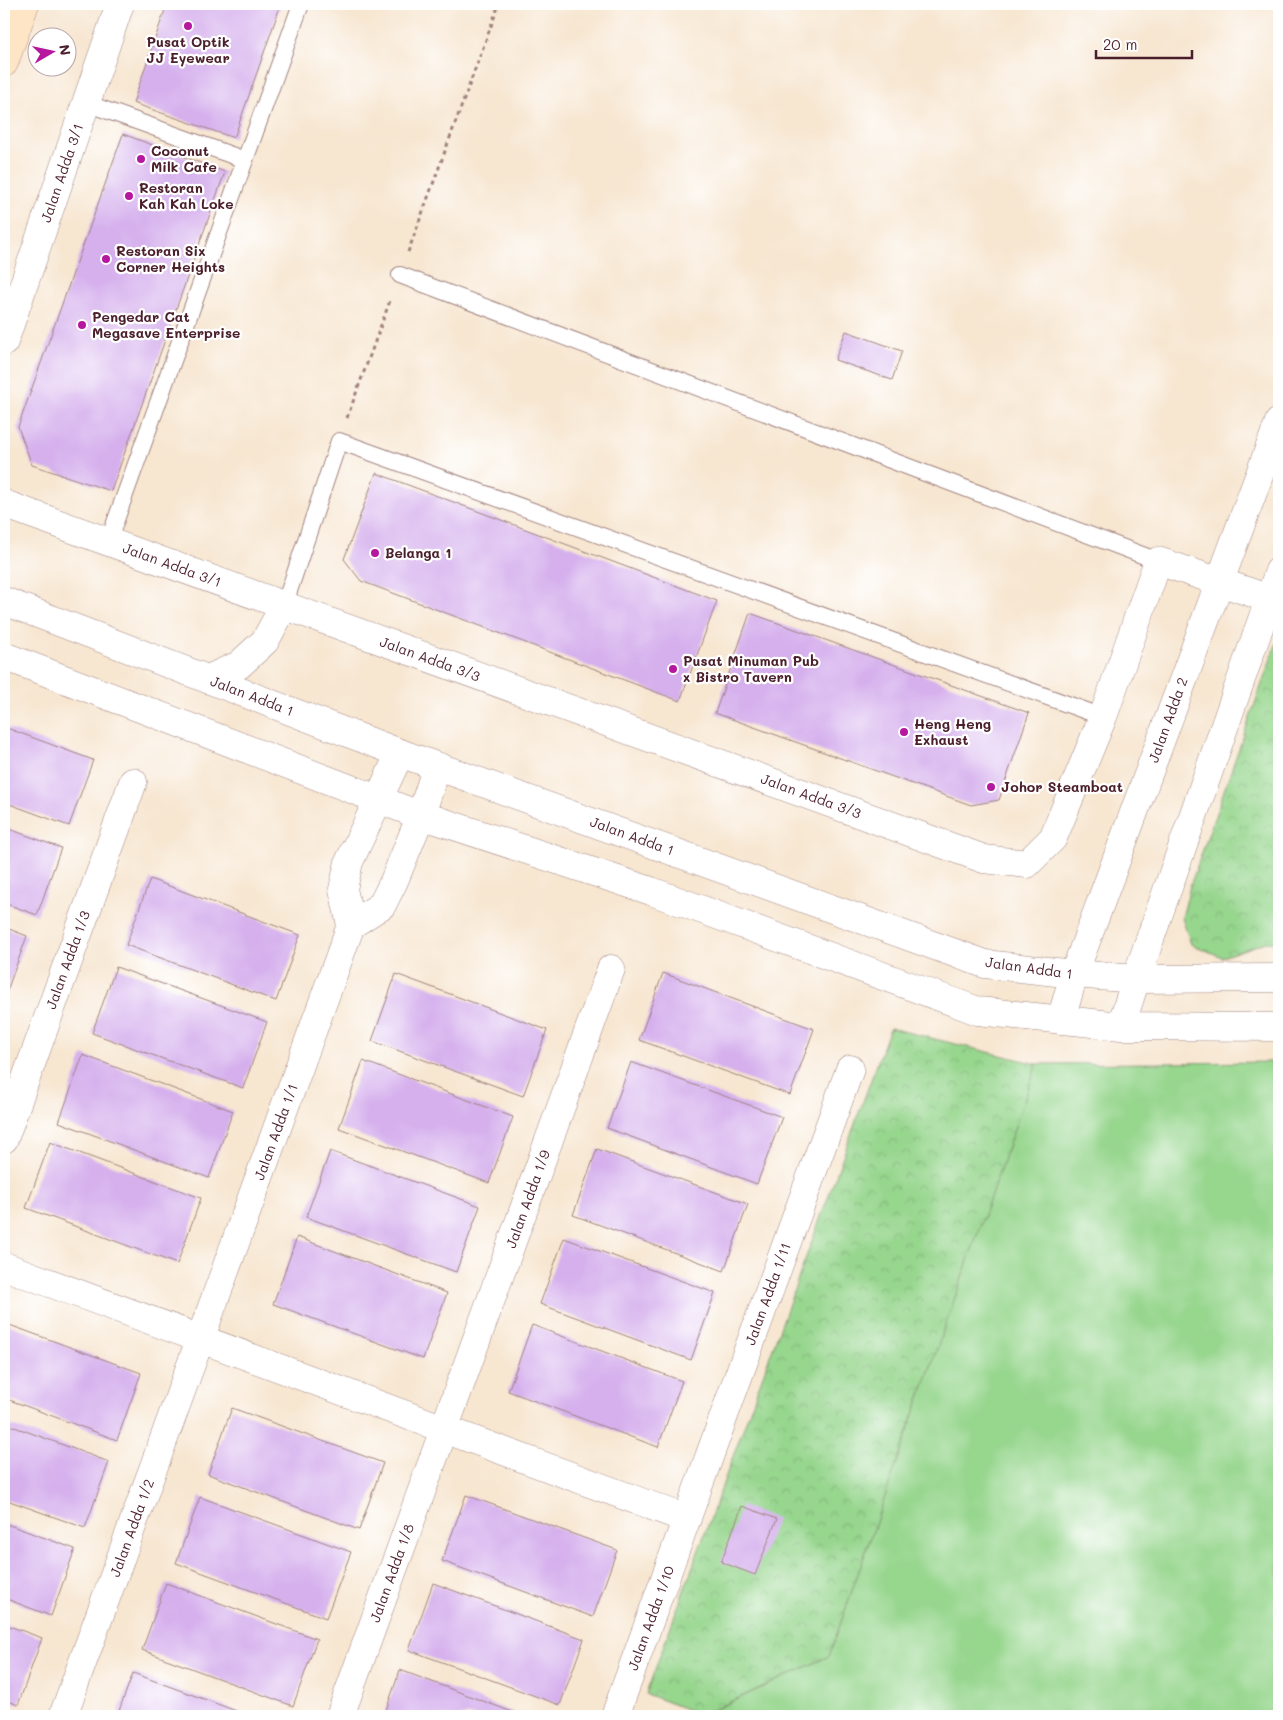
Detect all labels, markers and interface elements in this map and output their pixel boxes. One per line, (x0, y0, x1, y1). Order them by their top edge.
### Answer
marker: Pusat Optik JJ Eyewear (182, 20, 194, 32)
north arrow (28, 28, 78, 78)
scale bar (1096, 28, 1192, 60)
place label: Pusat Optik JJ Eyewear (146, 32, 230, 67)
text: 20 m (1103, 34, 1137, 54)
text: N (55, 43, 76, 57)
street label: Jalan Adda 3/1 (36, 121, 87, 225)
place label: Coconut Milk Cafe (151, 141, 217, 176)
marker: Coconut Milk Cafe (135, 153, 147, 165)
place label: Restoran Kah Kah Loke (139, 178, 233, 213)
marker: Restoran Kah Kah Loke (123, 190, 135, 202)
place label: Restoran Six Corner Heights (116, 241, 225, 276)
marker: Restoran Six Corner Heights (100, 253, 112, 265)
place label: Pengedar Cat Megasave Enterprise (92, 307, 240, 342)
marker: Pengedar Cat Megasave Enterprise (76, 319, 88, 331)
street label: Jalan Adda 3/1 (120, 538, 224, 591)
place label: Belanga 1 (385, 543, 451, 562)
marker: Belanga 1 (369, 547, 381, 559)
street label: Jalan Adda 3/3 (377, 632, 483, 685)
place label: Pusat Minuman Pub x Bistro Tavern (683, 651, 819, 686)
marker: Pusat Minuman Pub x Bistro Tavern (667, 663, 679, 675)
street label: Jalan Adda 1 (208, 671, 297, 720)
street label: Jalan Adda 2 (1143, 675, 1192, 765)
place label: Heng Heng Exhaust (914, 714, 991, 749)
marker: Heng Heng Exhaust (898, 726, 910, 738)
street label: Jalan Adda 3/3 (758, 769, 864, 822)
place label: Johor Steamboat (1001, 777, 1123, 796)
marker: Johor Steamboat (985, 781, 997, 793)
street label: Jalan Adda 1 (588, 812, 677, 859)
street label: Jalan Adda 1/3 (41, 908, 94, 1012)
street label: Jalan Adda 1 (984, 952, 1074, 983)
street label: Jalan Adda 1/1 (249, 1081, 302, 1183)
street label: Jalan Adda 1/9 (501, 1147, 554, 1251)
street label: Jalan Adda 1/11 (740, 1240, 795, 1348)
street label: Jalan Adda 1/2 (105, 1476, 158, 1579)
street label: Jalan Adda 1/8 (365, 1521, 418, 1625)
street label: Jalan Adda 1/10 (623, 1563, 678, 1673)

